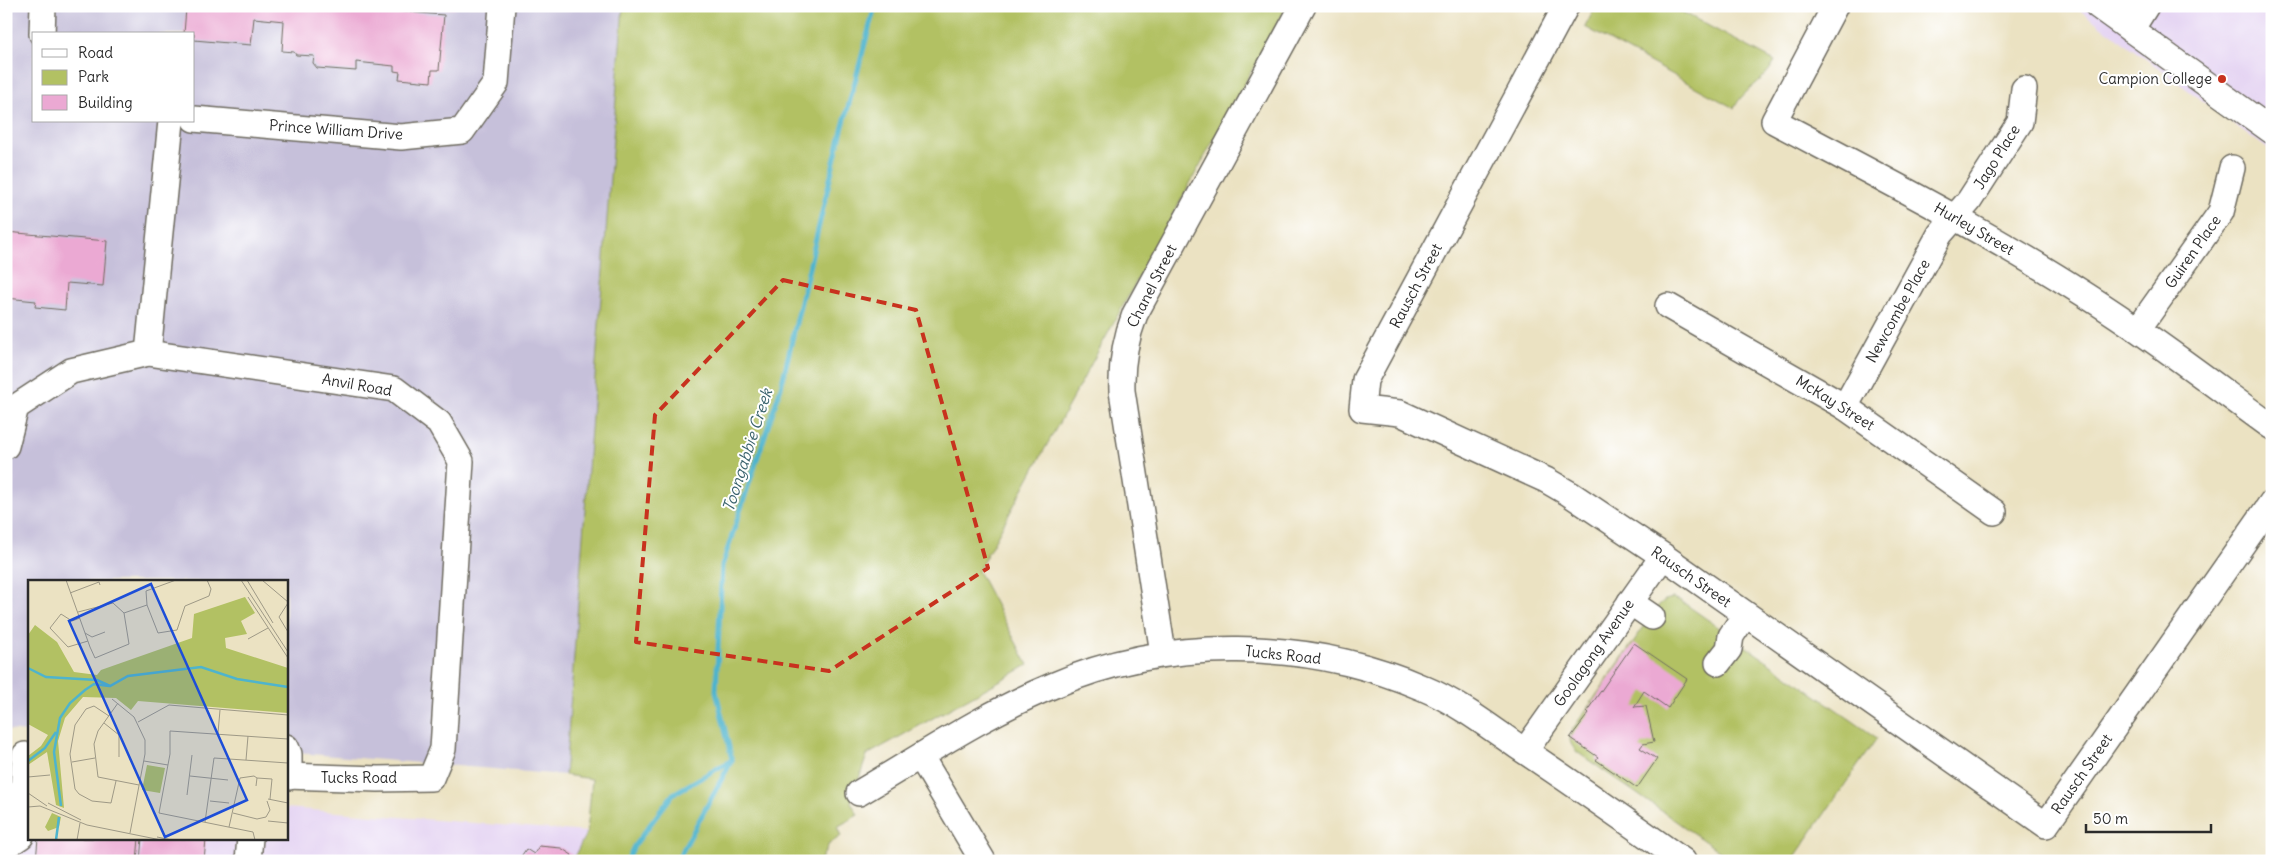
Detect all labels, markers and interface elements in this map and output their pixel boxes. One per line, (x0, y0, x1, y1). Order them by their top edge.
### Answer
legend (32, 32, 195, 122)
text: Road (78, 43, 113, 62)
text: Park (78, 67, 109, 86)
place label: Campion College (2099, 69, 2212, 88)
marker: Campion College (2216, 73, 2228, 85)
text: Building (78, 93, 133, 112)
street label: Prince William Drive (269, 115, 404, 144)
street label: Jago Place (1969, 121, 2024, 193)
street label: Hurley Street (1931, 198, 2018, 259)
street label: Guiren Place (2160, 211, 2225, 292)
street label: Rausch Street (1385, 240, 1446, 331)
street label: Chanel Street (1122, 241, 1181, 331)
street label: Newcombe Place (1861, 256, 1934, 366)
street label: Anvil Road (321, 369, 394, 400)
street label: McKay Street (1792, 371, 1878, 434)
water label: Toongabbie Creek (718, 384, 777, 514)
street label: Rausch Street (1648, 542, 1735, 611)
inset map (28, 580, 288, 840)
street label: Goolagong Avenue (1549, 595, 1638, 710)
street label: Tucks Road (1244, 641, 1322, 668)
street label: Rausch Street (2047, 730, 2116, 817)
street label: Tucks Road (321, 768, 397, 787)
scale bar (2086, 802, 2210, 834)
text: 50 m (2093, 809, 2128, 828)

